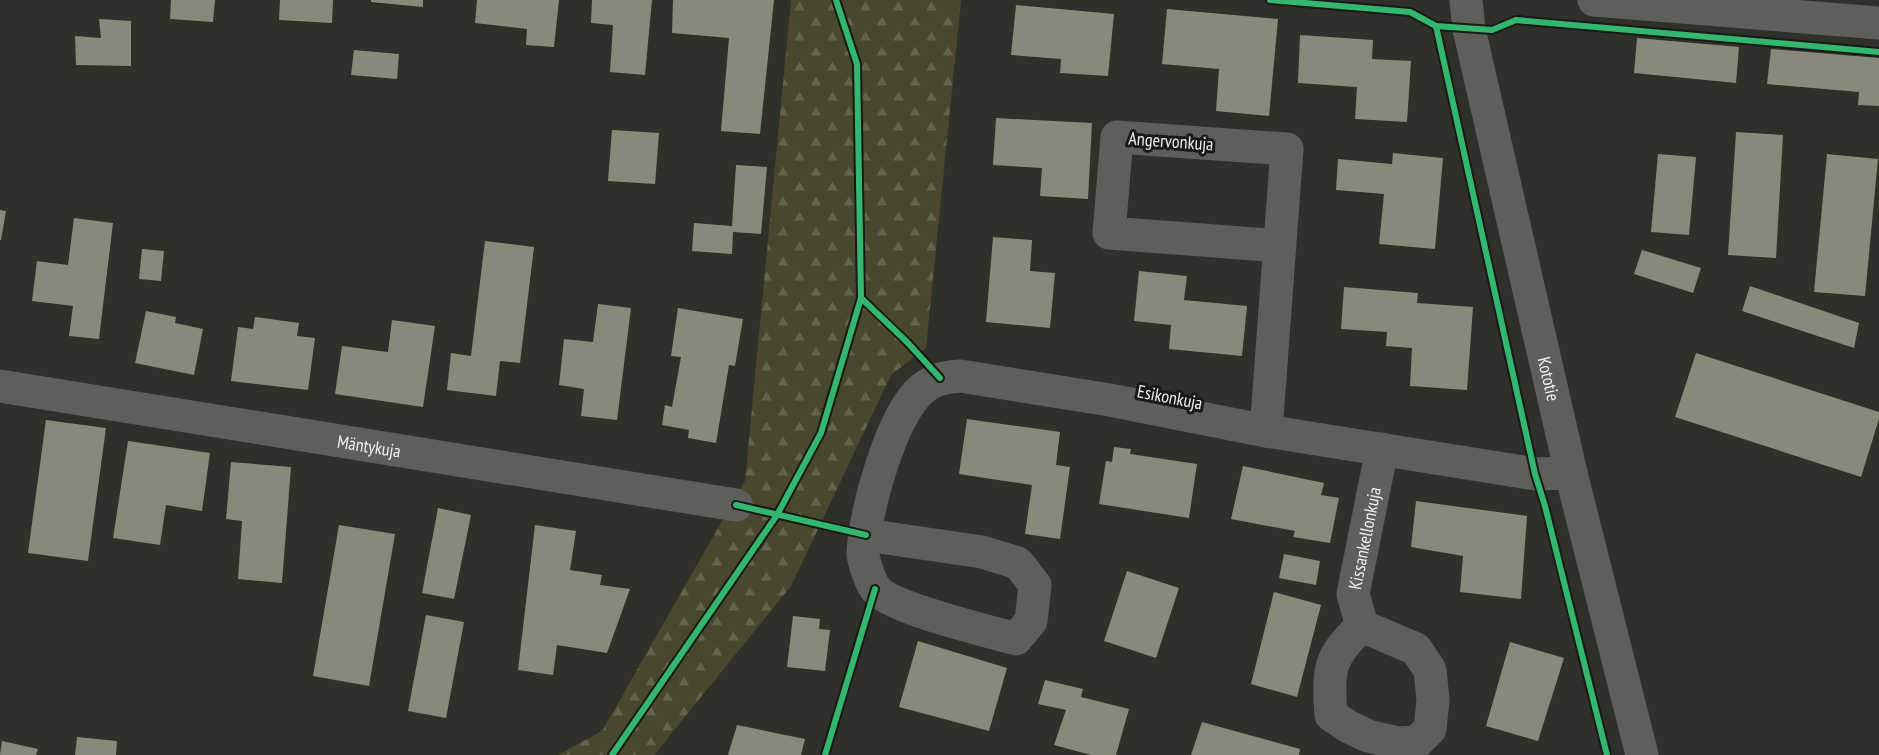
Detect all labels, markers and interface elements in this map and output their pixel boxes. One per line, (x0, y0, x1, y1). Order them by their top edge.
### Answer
street label: Angervonkuja (1128, 127, 1214, 155)
street label: Kototie (1533, 354, 1566, 403)
street label: Esikonkuja (1135, 379, 1205, 415)
street label: Mäntykuja (336, 429, 403, 462)
street label: Kissankellonkuja (1343, 485, 1386, 591)

